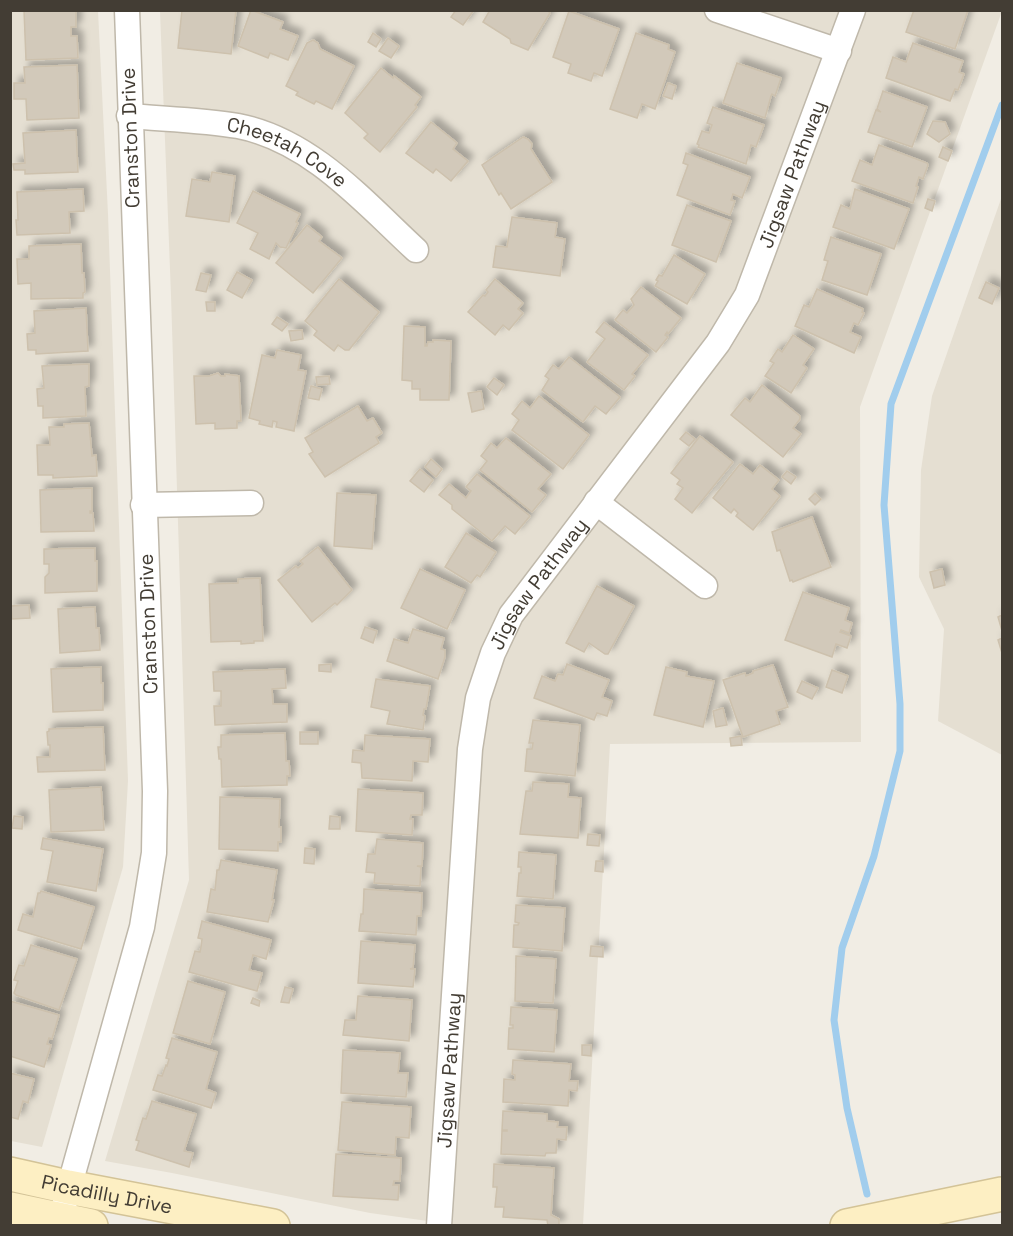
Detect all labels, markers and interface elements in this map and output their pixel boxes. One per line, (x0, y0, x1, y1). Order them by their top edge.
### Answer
street label: Cranston Drive (115, 67, 145, 209)
street label: Jigsaw Pathway (753, 96, 831, 252)
street label: Cheetah Cove (225, 111, 353, 193)
street label: Jigsaw Pathway (483, 513, 593, 654)
street label: Cranston Drive (133, 553, 163, 695)
street label: Jigsaw Pathway (431, 992, 467, 1149)
street label: Picadilly Drive (39, 1168, 175, 1220)

